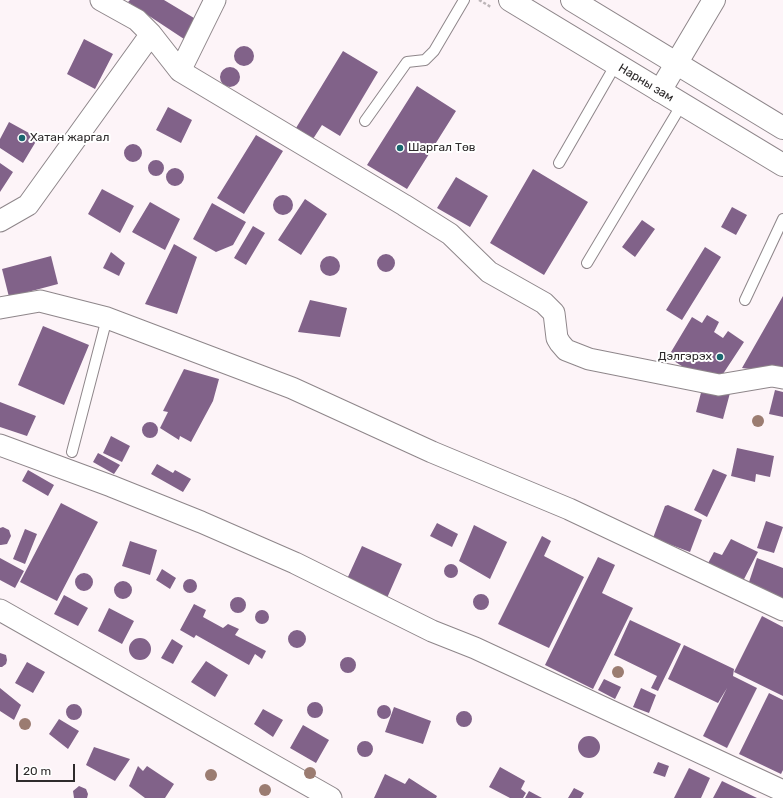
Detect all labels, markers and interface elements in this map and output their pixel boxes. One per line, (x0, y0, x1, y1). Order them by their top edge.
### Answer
street label: Нарны зам (616, 61, 676, 105)
place label: Хатан жаргал (30, 131, 109, 145)
marker: Хатан жаргал (17, 133, 27, 143)
place label: Шаргал Төв (408, 141, 476, 155)
marker: Шаргал Төв (395, 143, 405, 153)
place label: Дэлгэрэх (658, 350, 712, 364)
marker: Дэлгэрэх (715, 352, 725, 362)
scale bar (18, 756, 77, 782)
text: 20 m (23, 764, 51, 778)

